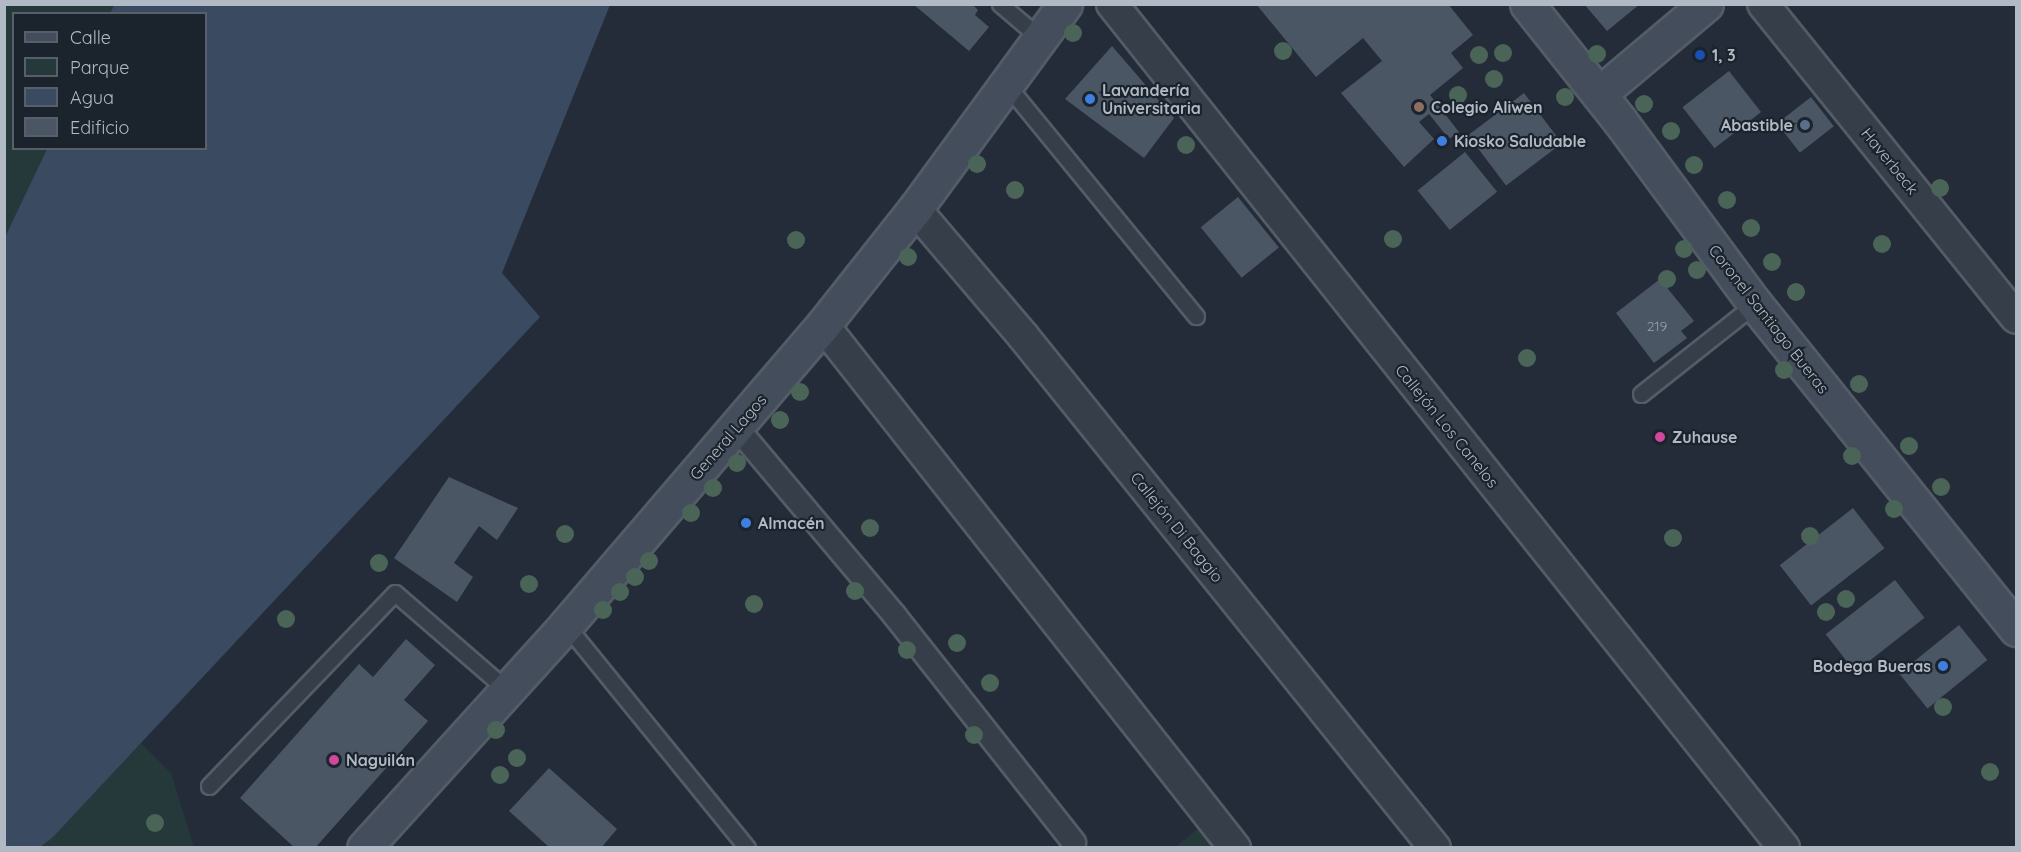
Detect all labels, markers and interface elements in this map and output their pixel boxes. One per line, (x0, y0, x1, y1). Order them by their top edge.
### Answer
legend (12, 12, 207, 150)
text: Calle (70, 26, 111, 49)
place label: 1, 3 (1712, 45, 1736, 65)
marker: 1, 3 (1693, 48, 1707, 62)
text: Parque (70, 56, 129, 79)
place label: Lavandería Universitaria (1102, 80, 1201, 118)
text: Agua (70, 86, 114, 109)
marker: Lavandería Universitaria (1083, 92, 1097, 106)
place label: Colegio Aliwen (1431, 97, 1543, 117)
marker: Colegio Aliwen (1412, 100, 1426, 114)
place label: Abastible (1721, 115, 1793, 135)
text: Edificio (70, 116, 129, 139)
marker: Abastible (1798, 118, 1812, 132)
street label: Haverbeck (1857, 124, 1923, 198)
place label: Kiosko Saludable (1454, 131, 1586, 151)
marker: Kiosko Saludable (1435, 134, 1449, 148)
street label: Coronel Santiago Bueras (1705, 241, 1833, 397)
house number: 219 (1647, 318, 1667, 334)
street label: Callejón Los Canelos (1391, 360, 1503, 492)
street label: General Lagos (686, 390, 770, 484)
place label: Zuhause (1672, 427, 1737, 447)
marker: Zuhause (1653, 430, 1667, 444)
street label: Callejón Di Baggio (1127, 468, 1227, 586)
place label: Almacén (758, 513, 825, 533)
marker: Almacén (739, 516, 753, 530)
place label: Bodega Bueras (1813, 656, 1931, 676)
marker: Bodega Bueras (1936, 659, 1950, 673)
place label: Naguilán (346, 750, 415, 770)
marker: Naguilán (327, 753, 341, 767)

